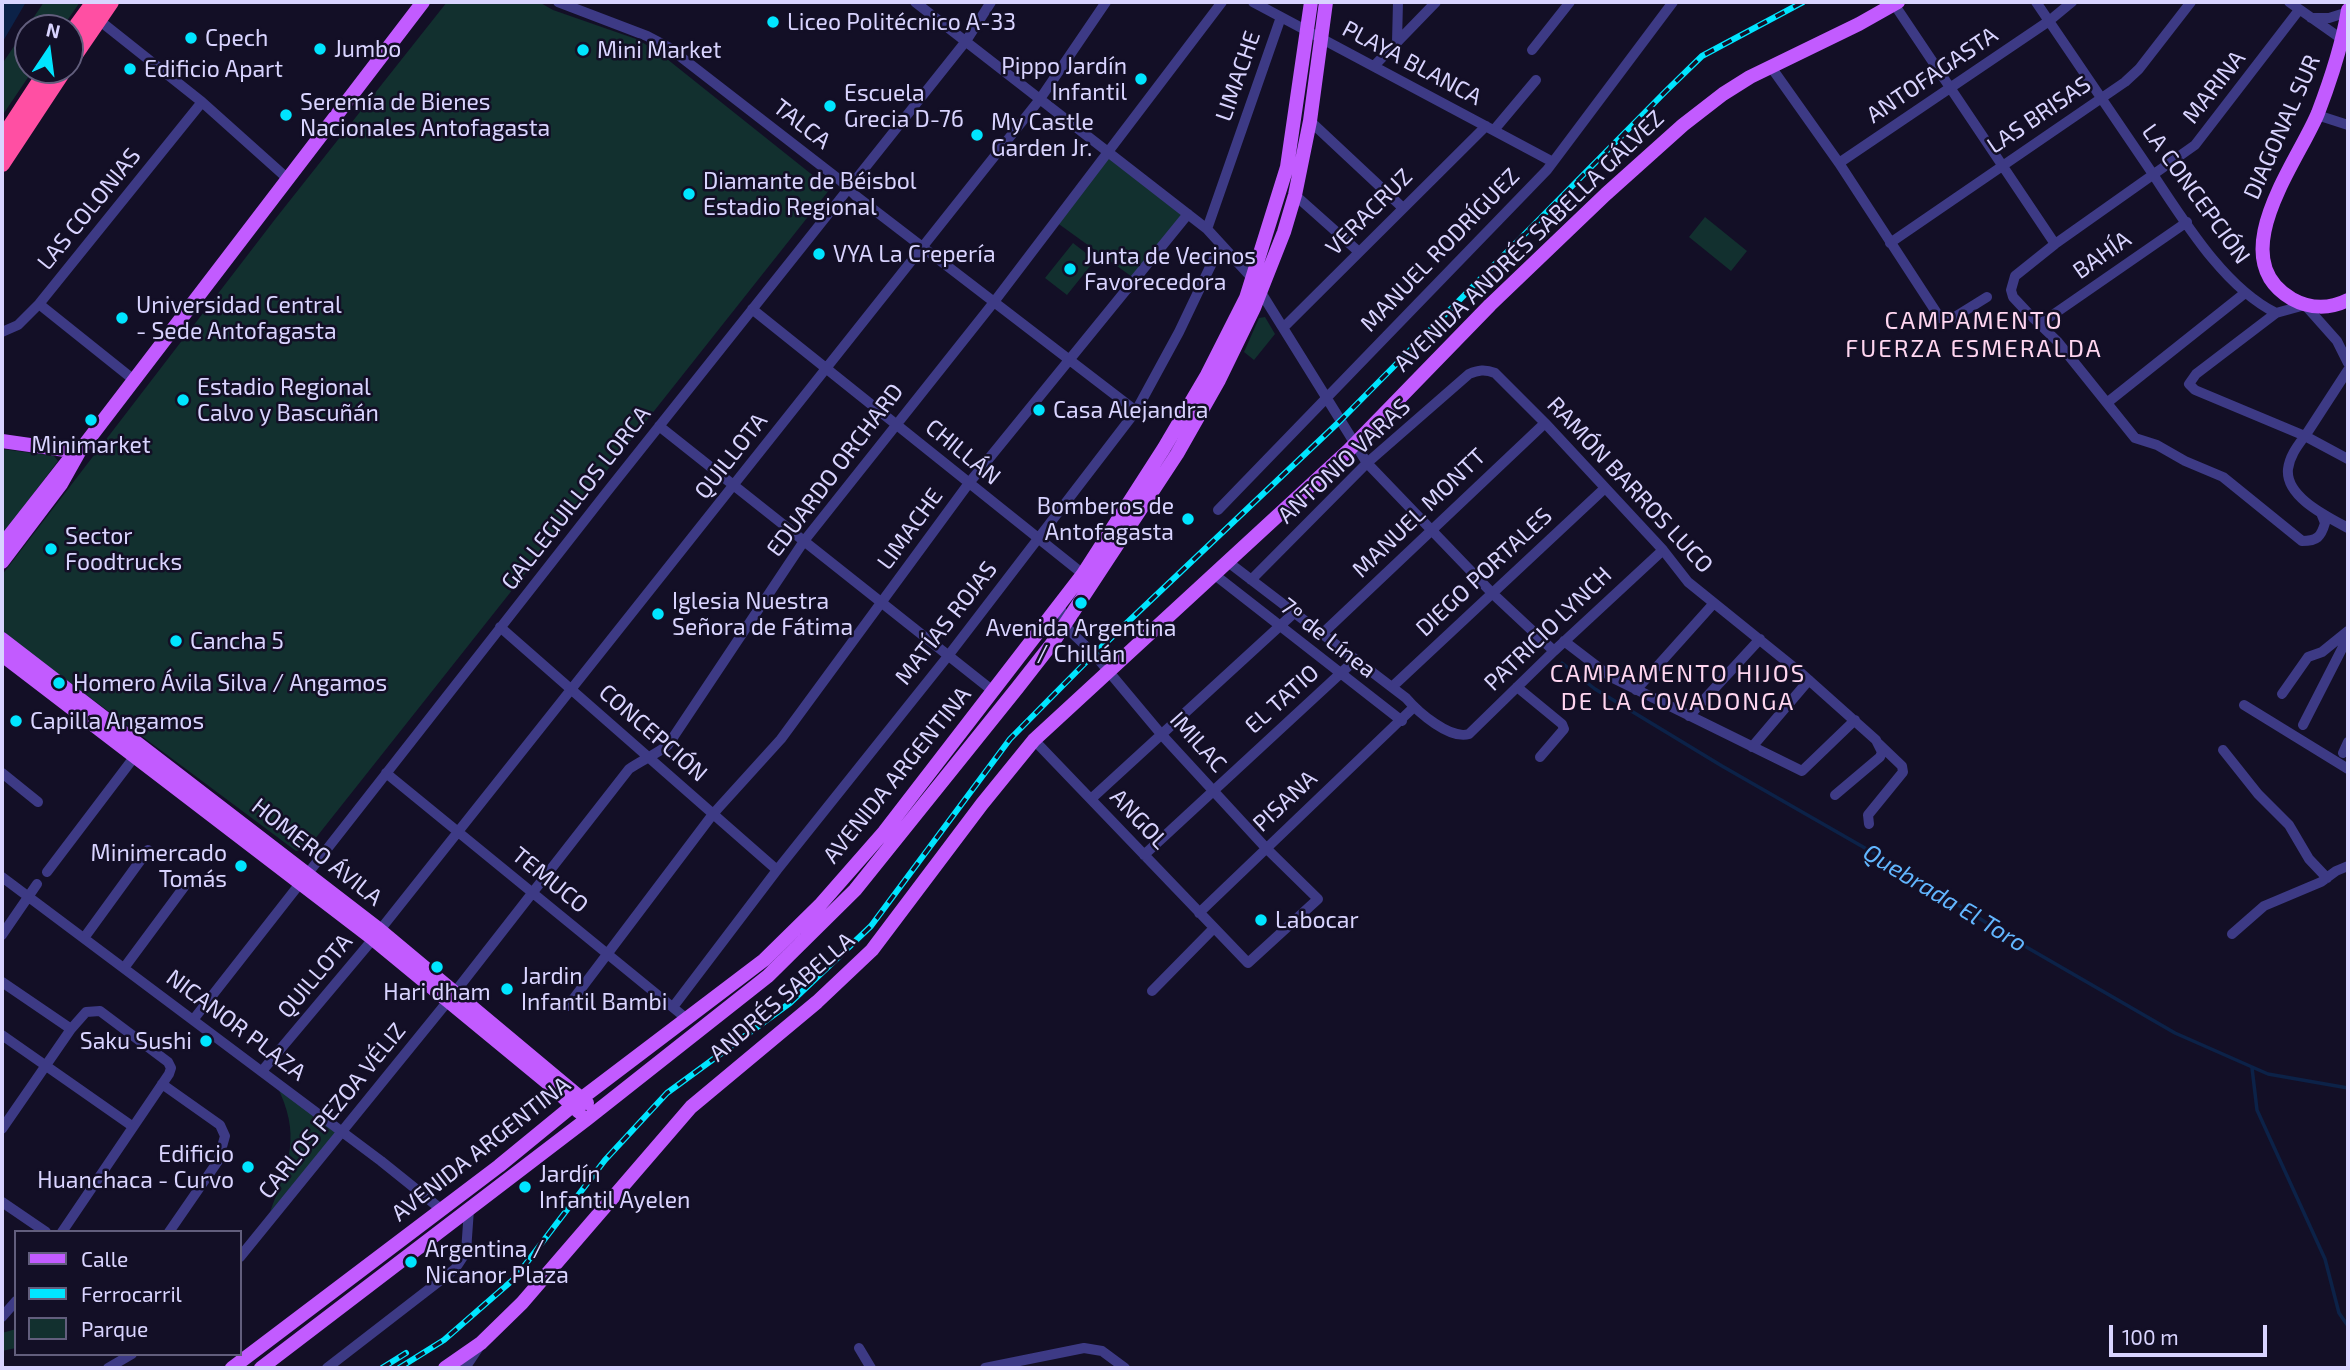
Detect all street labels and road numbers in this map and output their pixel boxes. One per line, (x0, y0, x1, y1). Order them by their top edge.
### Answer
street label: PLAYA BLANCA (1338, 15, 1486, 111)
street label: ANTOFAGASTA (1861, 21, 2003, 129)
street label: LIMACHE (1210, 27, 1266, 125)
street label: MARINA (2177, 45, 2251, 129)
street label: DIAGONAL SUR (2238, 50, 2326, 204)
street label: LAS BRISAS (1982, 70, 2096, 160)
street label: TALCA (768, 93, 836, 155)
street label: AVENIDA ANDRÉS SABELLA GÁLVEZ (1388, 105, 1670, 377)
street label: LA CONCEPCIÓN (2136, 119, 2256, 269)
street label: LAS COLONIAS (32, 143, 146, 275)
street label: VERACRUZ (1320, 163, 1418, 261)
street label: MANUEL RODRÍGUEZ (1355, 163, 1525, 337)
street label: BAHÍA (2068, 225, 2136, 285)
street label: EDUARDO ORCHARD (761, 378, 909, 562)
street label: RAMÓN BARROS LUCO (1541, 391, 1719, 579)
street label: ANTONIO VARAS (1272, 393, 1416, 529)
street label: GALLEGUILLOS LORCA (496, 400, 656, 596)
street label: QUILLOTA (689, 408, 773, 504)
street label: CHILLÁN (920, 413, 1006, 491)
street label: MANUEL MONTT (1347, 443, 1491, 583)
street label: LIMACHE (871, 483, 949, 575)
street label: DIEGO PORTALES (1410, 502, 1558, 642)
street label: MATÍAS ROJAS (889, 556, 1003, 690)
street label: PATRICIO LYNCH (1479, 561, 1617, 697)
street label: 7º de Línea (1275, 592, 1381, 684)
street label: EL TATIO (1239, 659, 1325, 739)
street label: CONCEPCIÓN (593, 678, 713, 788)
street label: AVENIDA ARGENTINA (817, 681, 977, 869)
street label: IMILAC (1164, 706, 1232, 778)
street label: PISANA (1247, 765, 1323, 837)
street label: ANGOL (1104, 783, 1174, 855)
street label: HOMERO ÁVILA (246, 792, 388, 912)
street label: TEMUCO (506, 841, 594, 919)
street label: ANDRÉS SABELLA (704, 926, 860, 1068)
street label: QUILLOTA (272, 928, 358, 1024)
street label: NICANOR PLAZA (161, 964, 311, 1086)
street label: CARLOS PEZOA VÉLIZ (253, 1018, 411, 1204)
street label: AVENIDA ARGENTINA (386, 1071, 576, 1227)

